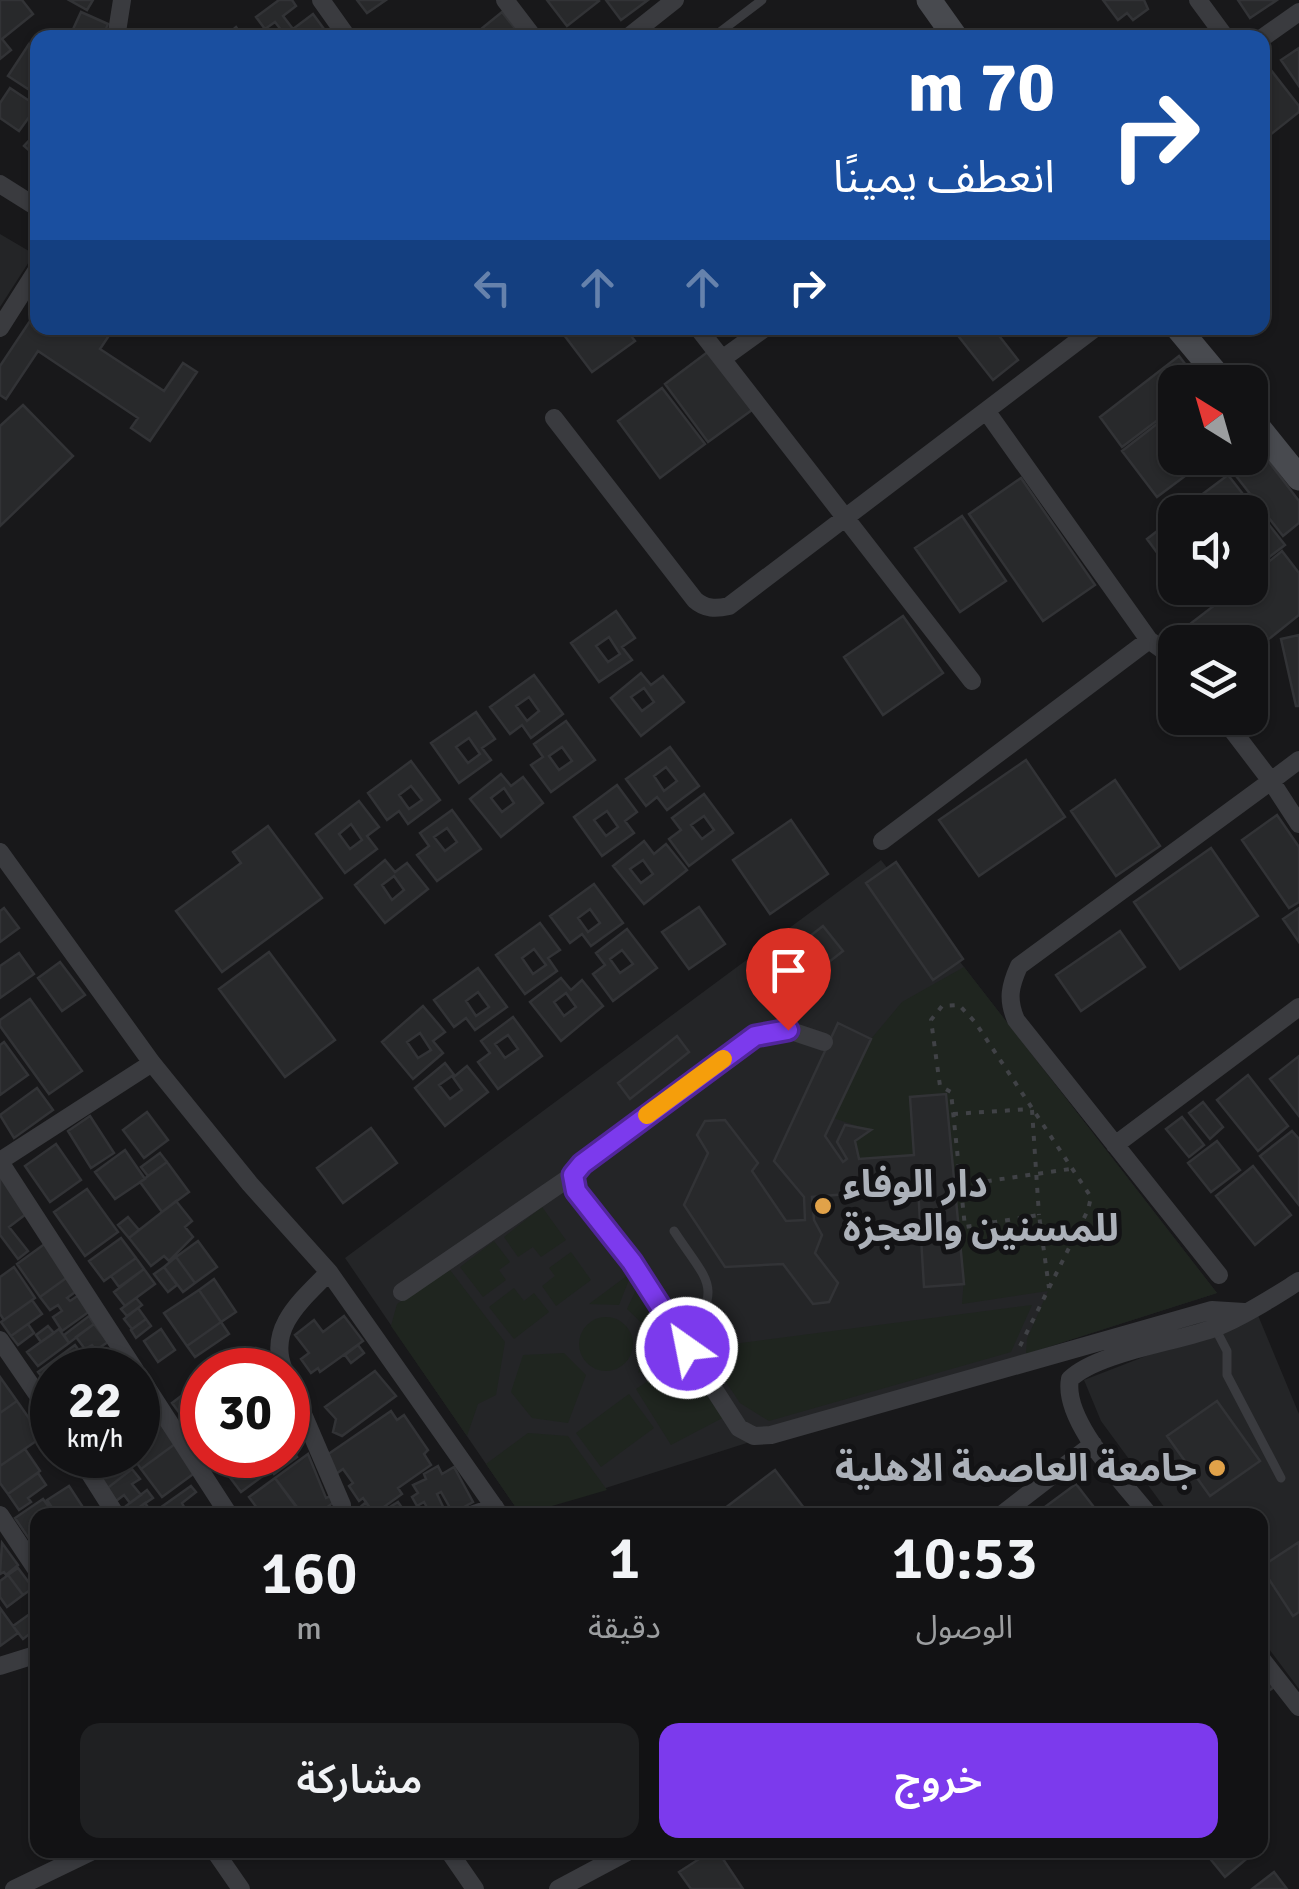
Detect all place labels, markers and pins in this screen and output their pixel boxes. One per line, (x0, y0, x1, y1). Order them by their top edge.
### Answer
pin (746, 928, 831, 1031)
place label: دار الوفاء للمسنين والعجزة (843, 1161, 1119, 1252)
marker: دار الوفاء للمسنين والعجزة (812, 1195, 834, 1217)
place label: جامعة العاصمة الاهلية (835, 1445, 1197, 1492)
marker: جامعة العاصمة الاهلية (1206, 1457, 1228, 1479)

